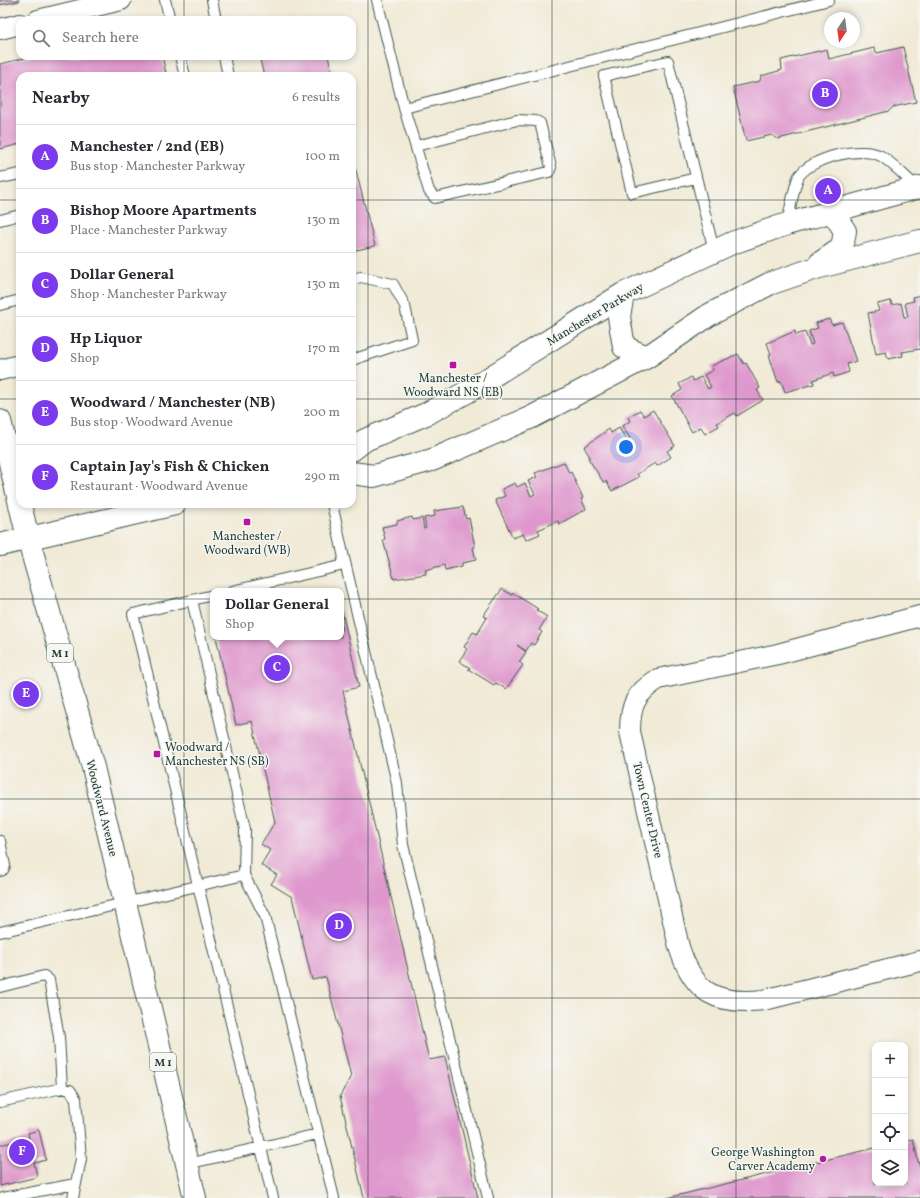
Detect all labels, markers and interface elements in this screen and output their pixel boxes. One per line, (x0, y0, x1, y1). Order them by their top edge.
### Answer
north arrow (824, 12, 860, 48)
search box (16, 16, 356, 60)
icon: search (30, 27, 52, 49)
text: Search here (62, 28, 139, 49)
pin: B (812, 79, 838, 109)
text: Nearby (32, 87, 90, 110)
text: 6 results (292, 89, 340, 107)
text: Manchester / 2nd (EB) (70, 137, 224, 158)
text: A (40, 148, 50, 166)
text: 100 m (305, 148, 340, 166)
text: Bus stop · Manchester Parkway (70, 158, 245, 176)
pin: A (815, 176, 841, 206)
text: Bishop Moore Apartments (70, 201, 257, 222)
text: B (41, 212, 49, 230)
text: 130 m (307, 212, 340, 230)
text: Place · Manchester Parkway (70, 222, 227, 240)
text: Dollar General (70, 265, 174, 286)
text: C (41, 276, 49, 294)
text: 130 m (307, 276, 340, 294)
street label: Manchester Parkway (544, 279, 647, 350)
text: Shop · Manchester Parkway (70, 286, 227, 304)
text: Hp Liquor (70, 329, 142, 350)
text: D (40, 340, 50, 358)
text: 170 m (307, 340, 340, 358)
text: Shop (70, 350, 99, 368)
marker: Manchester / Woodward NS (EB) (448, 360, 458, 370)
place label: Manchester / Woodward NS (EB) (403, 371, 503, 401)
text: Woodward / Manchester (NB) (70, 393, 275, 414)
text: E (41, 404, 49, 422)
text: 200 m (303, 404, 340, 422)
text: Bus stop · Woodward Avenue (70, 414, 233, 432)
your location (616, 437, 636, 457)
text: Captain Jay's Fish & Chicken (70, 457, 269, 478)
text: F (41, 468, 49, 486)
text: 290 m (304, 468, 340, 486)
text: Restaurant · Woodward Avenue (70, 478, 248, 496)
marker: Manchester / Woodward (WB) (242, 517, 252, 527)
place label: Manchester / Woodward (WB) (204, 529, 291, 559)
popup (210, 588, 344, 640)
text: Dollar General (225, 595, 329, 616)
text: Shop (225, 616, 254, 634)
road number: M 1 (47, 644, 73, 662)
pin: C (264, 653, 290, 683)
pin: E (13, 679, 39, 709)
place label: Woodward / Manchester NS (SB) (165, 740, 269, 770)
marker: Woodward / Manchester NS (SB) (152, 749, 162, 759)
street label: Woodward Avenue (81, 758, 121, 859)
street label: Town Center Drive (628, 760, 666, 860)
pin: D (326, 911, 352, 941)
map controls (872, 1042, 908, 1186)
button: + (872, 1042, 908, 1078)
road number: M 1 (150, 1053, 176, 1071)
button: − (872, 1078, 908, 1114)
button: locate (872, 1114, 908, 1150)
pin: F (9, 1137, 35, 1167)
place label: George Washington Carver Academy (711, 1145, 816, 1175)
button: layers (872, 1150, 908, 1186)
marker: George Washington Carver Academy (818, 1154, 828, 1164)

